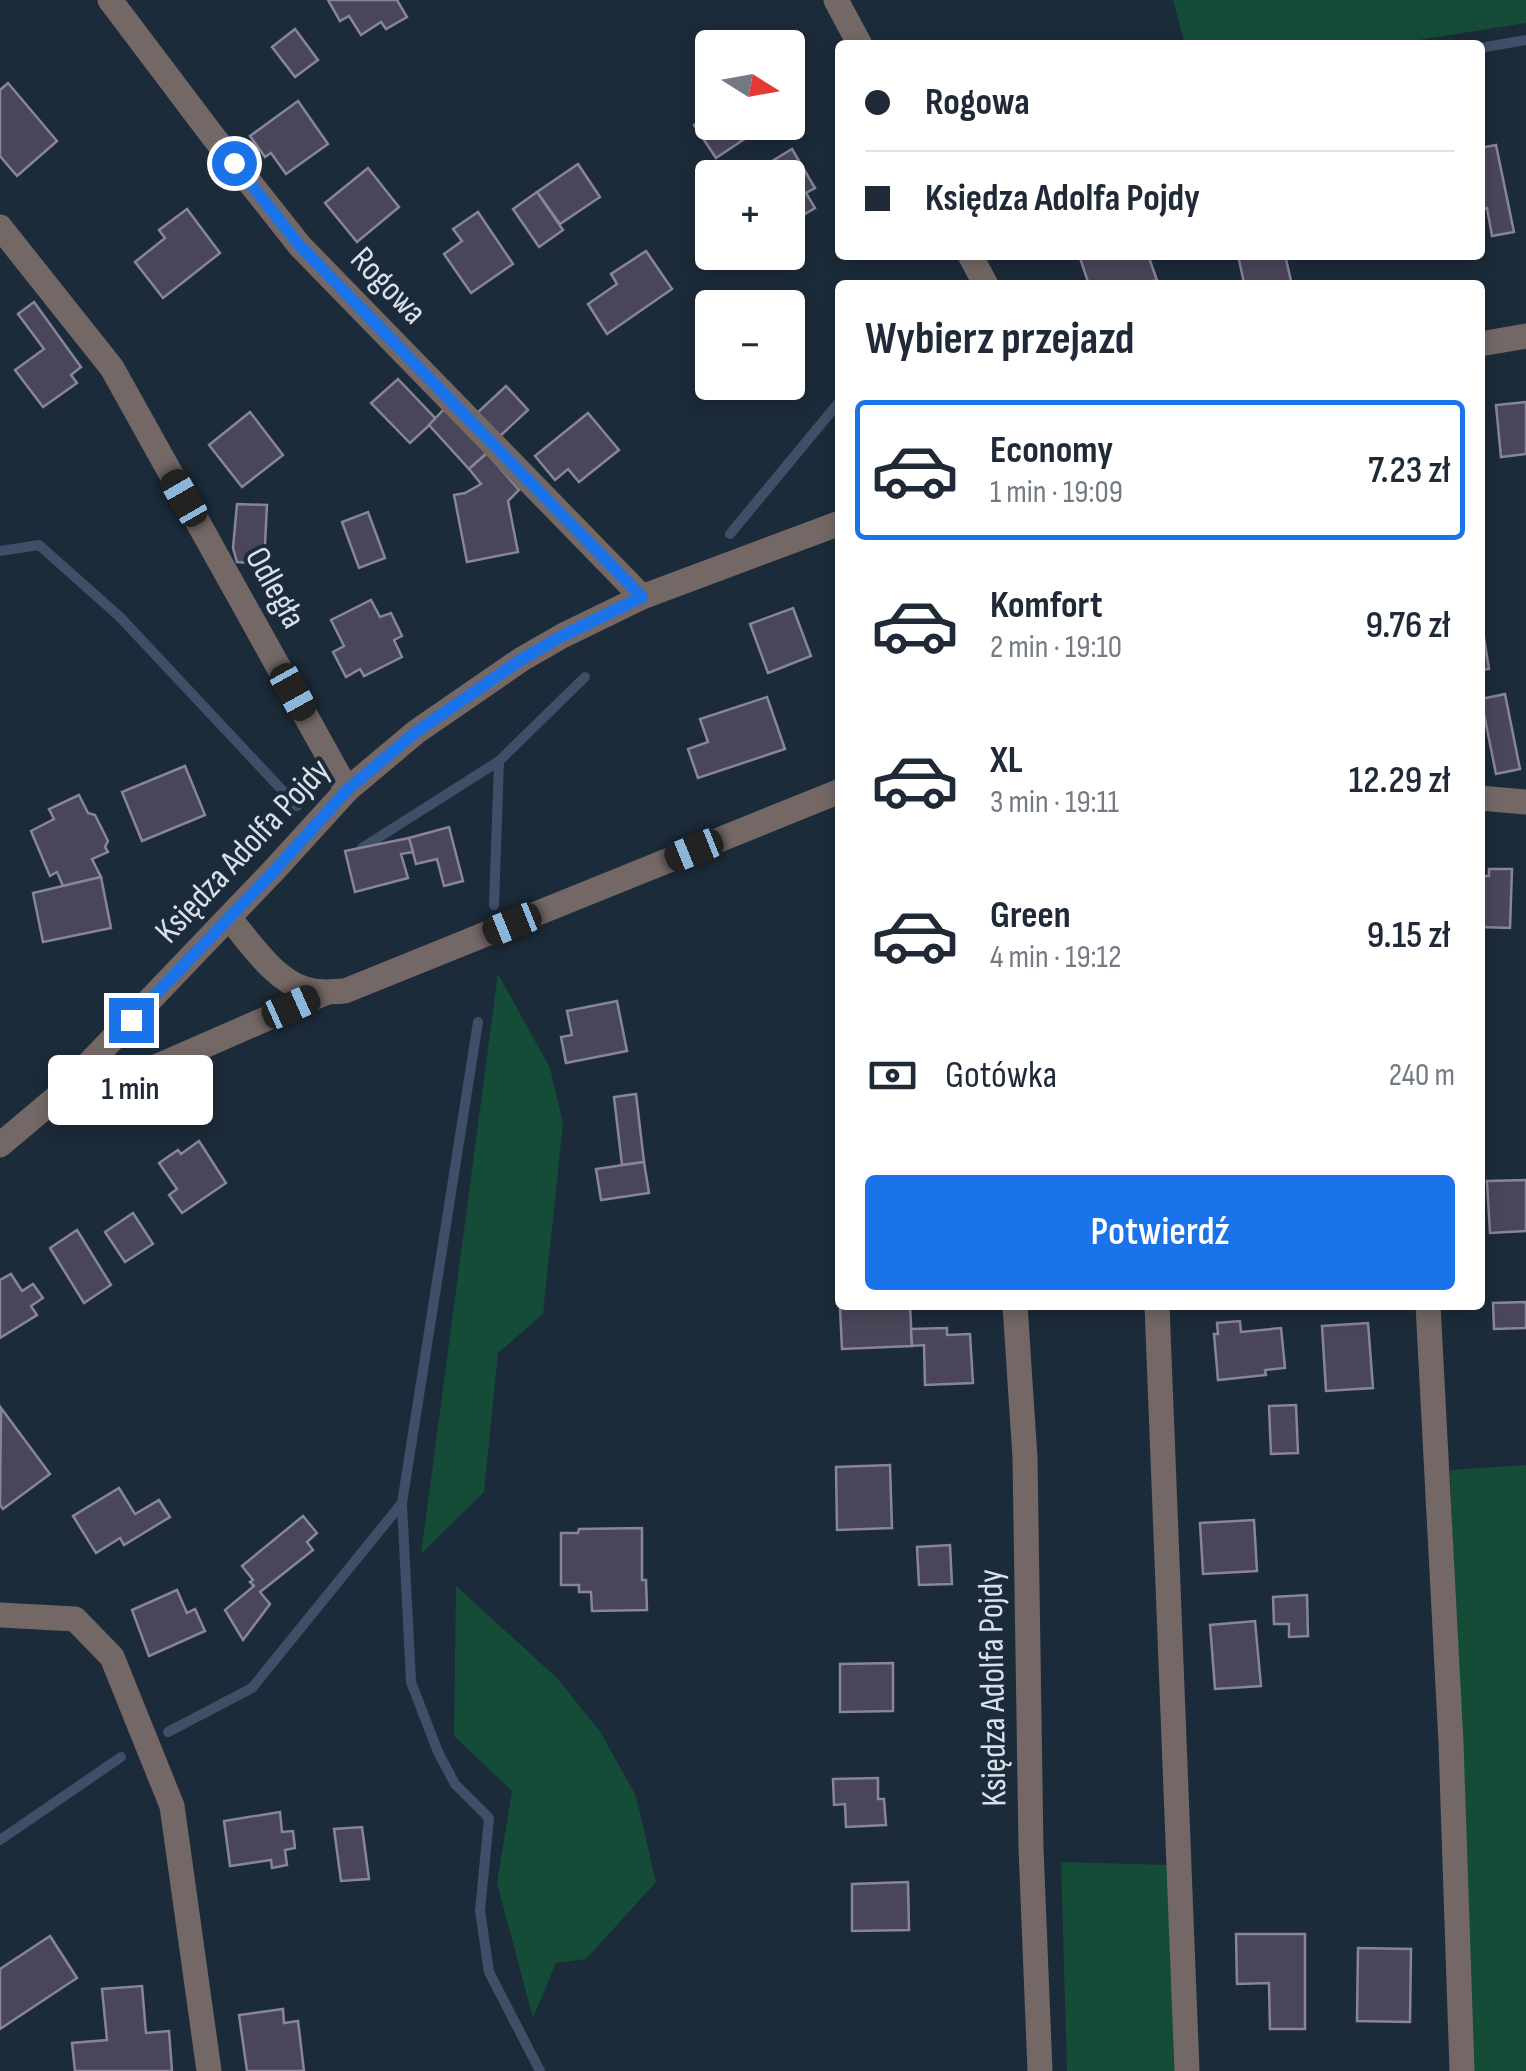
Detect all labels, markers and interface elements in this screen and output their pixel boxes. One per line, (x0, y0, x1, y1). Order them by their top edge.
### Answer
north arrow (695, 30, 805, 140)
map controls (695, 30, 805, 400)
text: Rogowa (925, 80, 1030, 125)
route start (212, 141, 257, 186)
button: + (695, 160, 805, 270)
text: Księdza Adolfa Pojdy (925, 176, 1200, 221)
street label: Rogowa (341, 238, 435, 334)
button: − (695, 290, 805, 400)
text: Wybierz przejazd (865, 312, 1134, 367)
icon: car (870, 425, 960, 515)
text: Economy (990, 428, 1113, 473)
text: 7.23 zł (1368, 448, 1450, 493)
car (156, 465, 212, 531)
text: 1 min · 19:09 (990, 473, 1123, 512)
street label: Odległa (235, 540, 315, 636)
icon: car (870, 580, 960, 670)
text: Komfort (990, 583, 1102, 628)
text: 9.76 zł (1365, 603, 1450, 648)
text: 2 min · 19:10 (990, 628, 1122, 667)
car (265, 658, 321, 726)
icon: car (870, 735, 960, 825)
text: XL (990, 738, 1023, 783)
street label: Księdza Adolfa Pojdy (146, 750, 340, 952)
text: 12.29 zł (1349, 758, 1450, 803)
text: 3 min · 19:11 (990, 783, 1119, 822)
car (661, 825, 727, 875)
icon: car (870, 890, 960, 980)
text: Green (990, 893, 1071, 938)
car (479, 899, 545, 949)
text: 9.15 zł (1367, 913, 1450, 958)
text: 4 min · 19:12 (990, 938, 1121, 977)
car (257, 981, 325, 1033)
route end (109, 998, 154, 1043)
icon: cash (865, 1048, 920, 1103)
text: Gotówka (945, 1053, 1057, 1098)
callout: 1 min (48, 1055, 214, 1125)
text: 240 m (1389, 1056, 1455, 1095)
text: 1 min (101, 1070, 160, 1109)
button: Potwierdź (865, 1175, 1455, 1290)
street label: Księdza Adolfa Pojdy (969, 1569, 1017, 1807)

